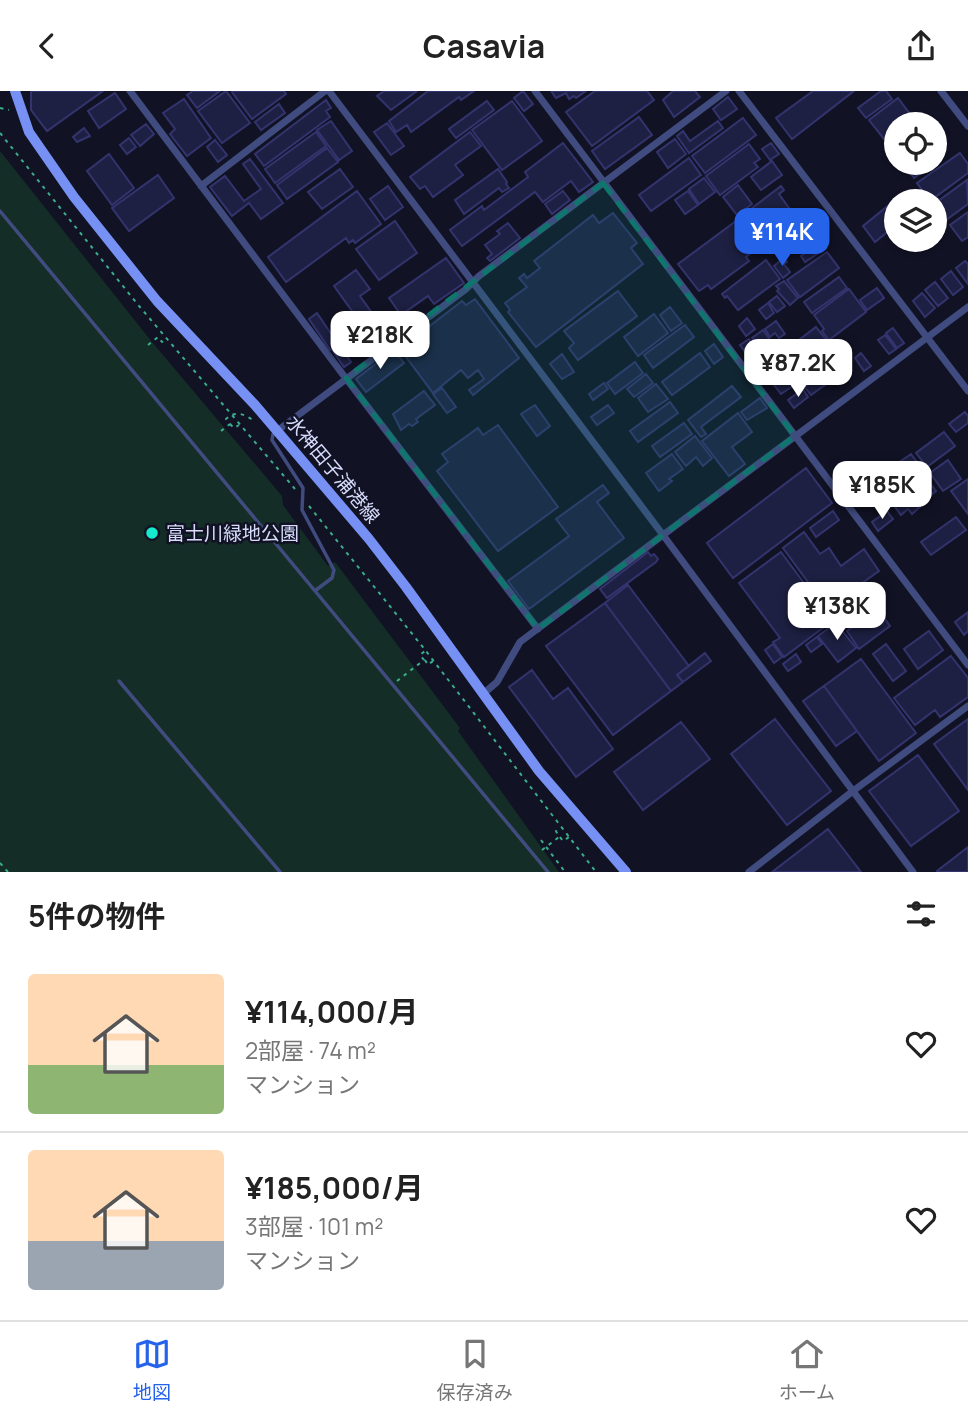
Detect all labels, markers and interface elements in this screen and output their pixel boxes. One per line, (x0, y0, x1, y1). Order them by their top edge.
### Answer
text: Casavia (423, 24, 545, 68)
icon: back (28, 27, 66, 65)
icon: share (902, 27, 940, 65)
map controls (884, 112, 947, 252)
button: locate (884, 112, 947, 175)
button: layers (884, 189, 947, 252)
pin: ¥114K (733, 209, 831, 268)
text: ¥114K (750, 215, 814, 247)
pin: ¥218K (331, 311, 429, 371)
text: ¥218K (347, 318, 413, 350)
pin: ¥87.2K (741, 339, 855, 399)
text: ¥87.2K (760, 346, 836, 378)
street label: 水神田子浦港線 (280, 410, 386, 528)
pin: ¥185K (833, 461, 931, 521)
text: ¥185K (849, 468, 915, 500)
place label: 富士川緑地公園 (166, 520, 299, 546)
marker: 富士川緑地公園 (144, 525, 160, 541)
pin: ¥138K (788, 582, 886, 642)
text: ¥138K (804, 589, 870, 621)
text: 5件の物件 (28, 895, 166, 936)
icon: filters (902, 895, 940, 933)
text: ¥114,000/月 (245, 991, 419, 1032)
icon: home (84, 1002, 168, 1086)
icon: heart (902, 1025, 940, 1063)
text: 2部屋 · 74 m² (245, 1034, 376, 1066)
text: マンション (245, 1068, 360, 1100)
text: ¥185,000/月 (245, 1167, 424, 1208)
icon: home (84, 1178, 168, 1262)
icon: heart (902, 1201, 940, 1239)
text: 3部屋 · 101 m² (245, 1210, 383, 1242)
text: マンション (245, 1244, 360, 1276)
tab: 地図 (133, 1335, 171, 1405)
tab: 保存済み (437, 1335, 513, 1405)
tab: ホーム (779, 1335, 835, 1405)

